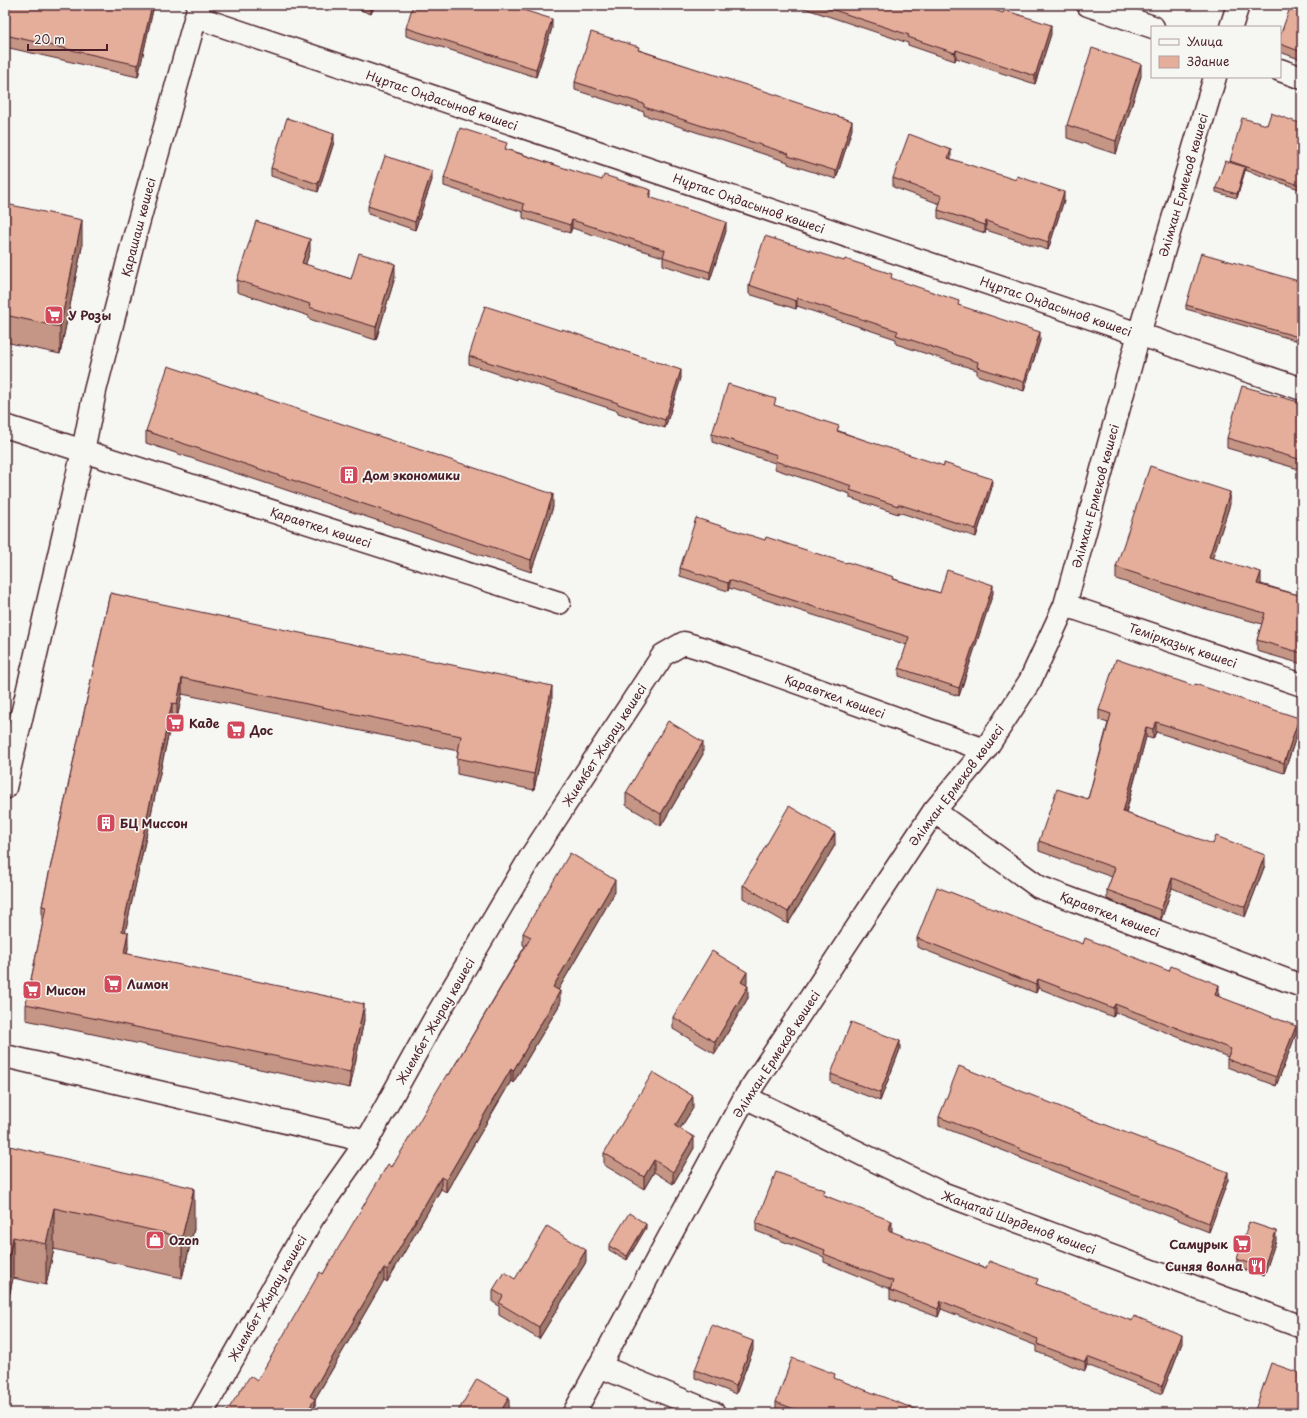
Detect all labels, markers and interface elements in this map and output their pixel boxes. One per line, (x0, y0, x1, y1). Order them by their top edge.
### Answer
scale bar (28, 26, 107, 52)
legend (1151, 26, 1281, 78)
text: 20 m (34, 30, 65, 48)
text: Улица (1187, 32, 1223, 50)
text: Здание (1187, 52, 1229, 70)
street label: Нұртас Оңдасынов көшесі (364, 66, 520, 134)
street label: Әлімхан Ермеков көшесі (1154, 111, 1212, 259)
street label: Нұртас Оңдасынов көшесі (671, 169, 827, 237)
street label: Қарашаш көшесі (116, 175, 160, 279)
street label: Нұртас Оңдасынов көшесі (978, 272, 1134, 340)
supermarket icon: У Розы (43, 304, 65, 326)
place label: У Розы (68, 306, 111, 324)
street label: Әлімхан Ермеков көшесі (1067, 422, 1123, 570)
building icon: Дом экономики (338, 464, 360, 486)
place label: Дом экономики (362, 466, 460, 484)
street label: Қараөткел көшесі (268, 502, 374, 552)
street label: Темірқазық көшесі (1126, 618, 1240, 672)
street label: Қараөткел көшесі (782, 669, 888, 723)
street label: Жиембет Жырау көшесі (557, 680, 651, 810)
supermarket icon: Каде (164, 712, 186, 734)
place label: Каде (189, 714, 220, 732)
supermarket icon: Дос (225, 719, 247, 741)
street label: Әлімхан Ермеков көшесі (904, 720, 1008, 850)
place label: Дос (249, 721, 274, 739)
building icon: БЦ Миссон (95, 812, 117, 834)
place label: БЦ Миссон (120, 814, 188, 832)
street label: Қараөткел көшесі (1057, 887, 1163, 941)
street label: Жиембет Жырау көшесі (391, 954, 479, 1088)
supermarket icon: Лимон (102, 973, 124, 995)
place label: Лимон (127, 975, 169, 993)
supermarket icon: Мисон (21, 979, 43, 1001)
place label: Мисон (46, 981, 86, 999)
street label: Әлімхан Ермеков көшесі (728, 987, 824, 1121)
street label: Жаңатай Шәрденов көшесі (939, 1185, 1099, 1258)
shop icon: Ozon (144, 1229, 166, 1251)
place label: Ozon (169, 1231, 199, 1249)
street label: Жиембет Жырау көшесі (223, 1231, 311, 1365)
supermarket icon: Самурык (1231, 1233, 1253, 1255)
place label: Самурык (1169, 1235, 1228, 1253)
restaurant icon: Синяя волна (1246, 1255, 1268, 1277)
place label: Синяя волна (1165, 1257, 1243, 1275)

